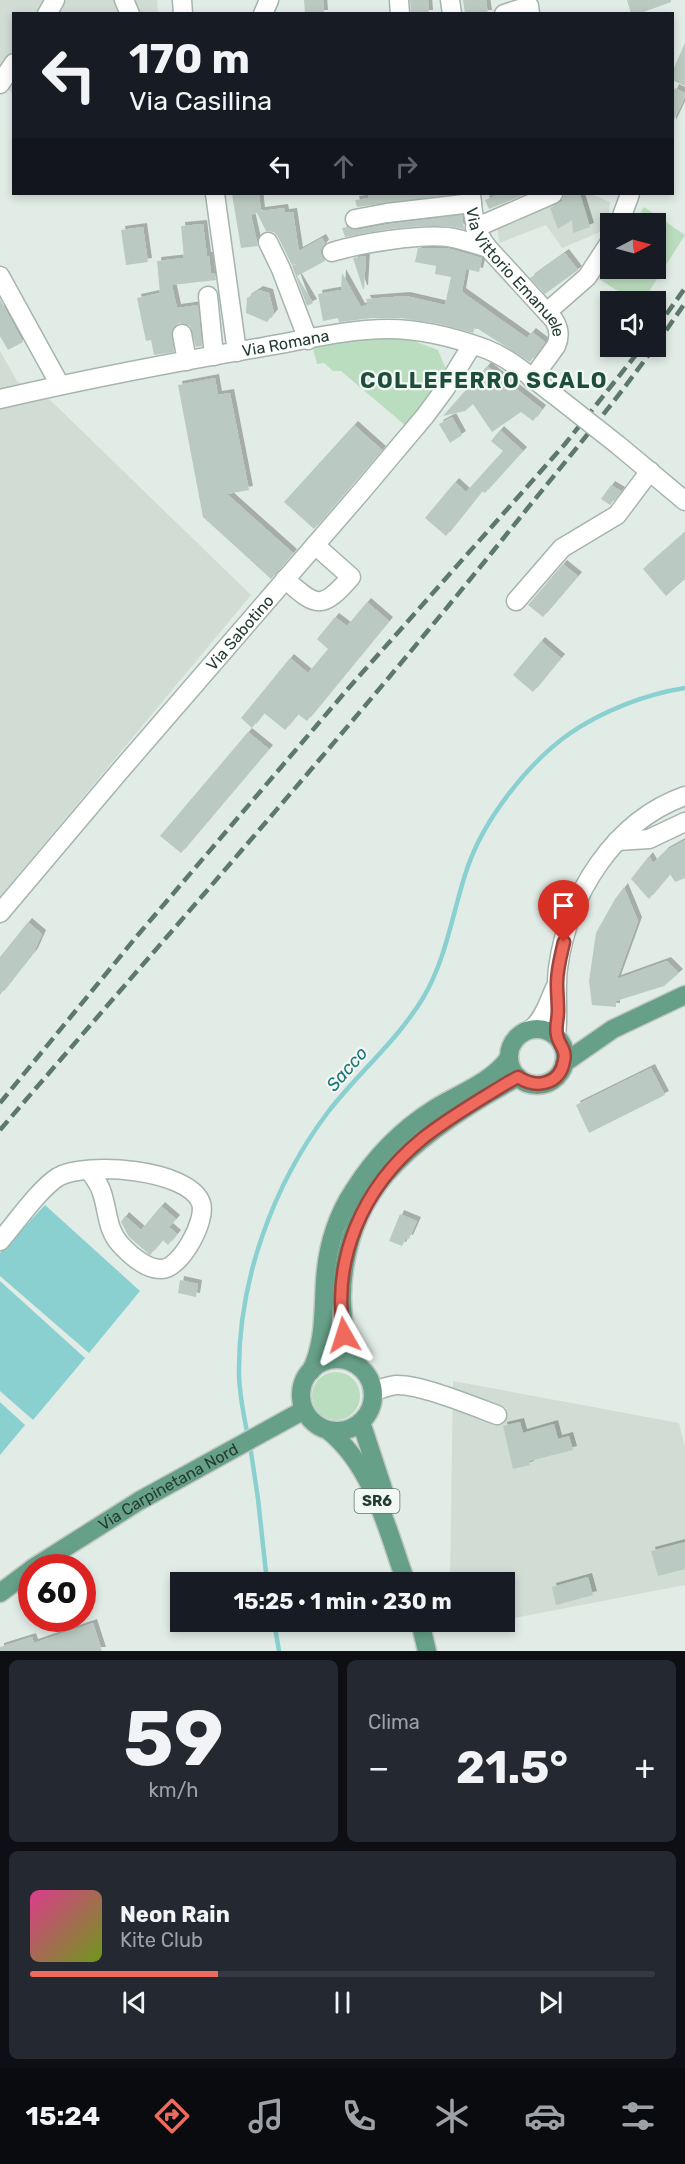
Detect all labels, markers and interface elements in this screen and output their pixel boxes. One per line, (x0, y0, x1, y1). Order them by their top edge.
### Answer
text: 170 m (129, 34, 250, 84)
icon: left (30, 36, 108, 114)
text: Via Casilina (129, 85, 272, 117)
icon: left (264, 150, 297, 183)
icon: ahead (327, 150, 360, 183)
icon: right (390, 150, 423, 183)
street label: Via Vittorio Emanuele (462, 206, 568, 338)
north arrow (600, 213, 666, 279)
map controls (600, 213, 666, 357)
button: sound (600, 291, 666, 357)
street label: Via Romana (241, 326, 331, 360)
district label: COLLEFERRO SCALO (360, 367, 608, 394)
street label: Via Sabotino (202, 591, 278, 674)
pin (538, 880, 589, 942)
icon: arrive (547, 889, 580, 922)
water label: Sacco (322, 1042, 372, 1096)
position arrow (312, 1303, 376, 1367)
street label: Via Carpinetana Nord (95, 1439, 242, 1534)
road number: SR6 (354, 1489, 400, 1513)
speed limit sign: 60 (18, 1554, 96, 1632)
text: 15:25 · 1 min · 230 m (233, 1588, 452, 1615)
text: 59 (123, 1692, 224, 1785)
text: Clima (368, 1710, 420, 1734)
text: 21.5° (456, 1741, 568, 1794)
text: − (368, 1748, 389, 1787)
text: + (634, 1748, 655, 1787)
text: km/h (149, 1778, 198, 1802)
text: Neon Rain (120, 1901, 230, 1928)
text: Kite Club (120, 1928, 203, 1952)
icon: previous (118, 1986, 151, 2019)
icon: pause (326, 1986, 359, 2019)
icon: next (534, 1986, 567, 2019)
icon: directions (151, 2095, 193, 2137)
icon: music (245, 2095, 287, 2137)
icon: phone (338, 2095, 380, 2137)
icon: climate (431, 2095, 473, 2137)
icon: car (524, 2095, 566, 2137)
icon: filters (617, 2095, 659, 2137)
text: 15:24 (26, 2100, 100, 2132)

